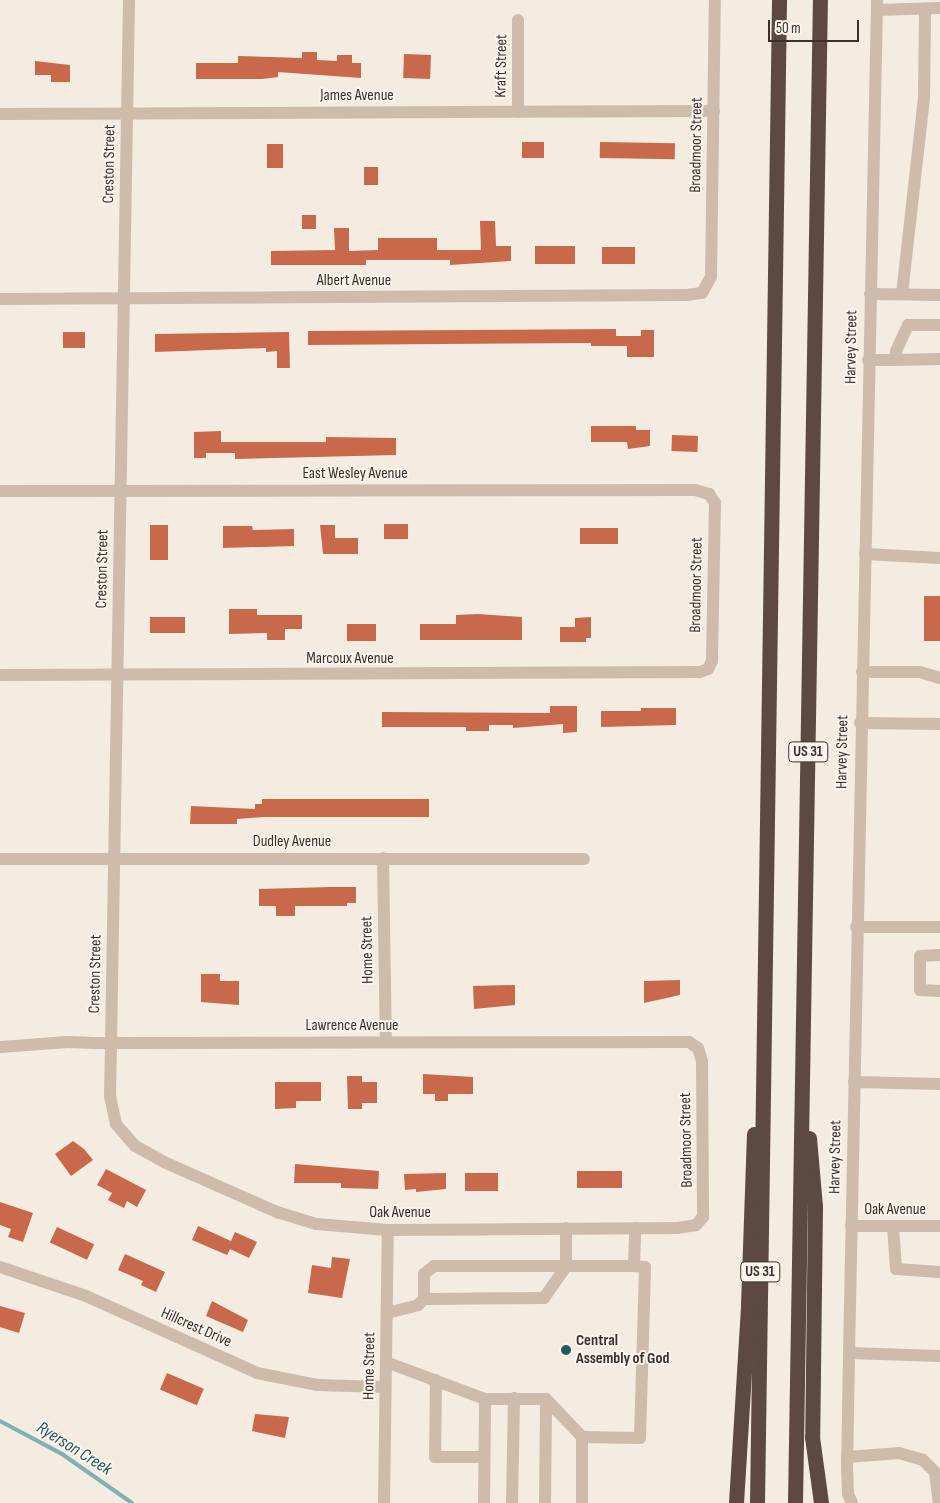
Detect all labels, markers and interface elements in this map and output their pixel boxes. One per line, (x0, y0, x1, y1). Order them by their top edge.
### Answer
scale bar (770, 10, 861, 42)
text: 50 m (776, 19, 801, 38)
street label: Kraft Street (492, 34, 512, 98)
street label: James Avenue (320, 86, 394, 106)
street label: Broadmoor Street (687, 97, 707, 193)
street label: Creston Street (100, 124, 120, 204)
street label: Albert Avenue (317, 271, 391, 291)
street label: Harvey Street (842, 310, 862, 384)
street label: East Wesley Avenue (302, 464, 408, 484)
street label: Creston Street (93, 529, 113, 609)
street label: Broadmoor Street (687, 537, 707, 633)
street label: Marcoux Avenue (306, 649, 394, 669)
street label: Harvey Street (833, 715, 853, 789)
road number: US 31 (788, 740, 828, 764)
street label: Dudley Avenue (253, 832, 331, 852)
street label: Home Street (358, 916, 378, 984)
street label: Creston Street (86, 934, 106, 1014)
street label: Lawrence Avenue (305, 1016, 399, 1036)
street label: Broadmoor Street (677, 1092, 697, 1188)
street label: Harvey Street (826, 1120, 846, 1194)
street label: Oak Avenue (864, 1200, 926, 1220)
street label: Oak Avenue (369, 1203, 431, 1223)
road number: US 31 (740, 1260, 780, 1284)
street label: Hillcrest Drive (158, 1304, 234, 1352)
place label: Central Assembly of God (576, 1331, 669, 1369)
street label: Home Street (360, 1332, 380, 1400)
marker: Central Assembly of God (560, 1344, 572, 1356)
water label: Ryerson Creek (32, 1417, 116, 1481)

